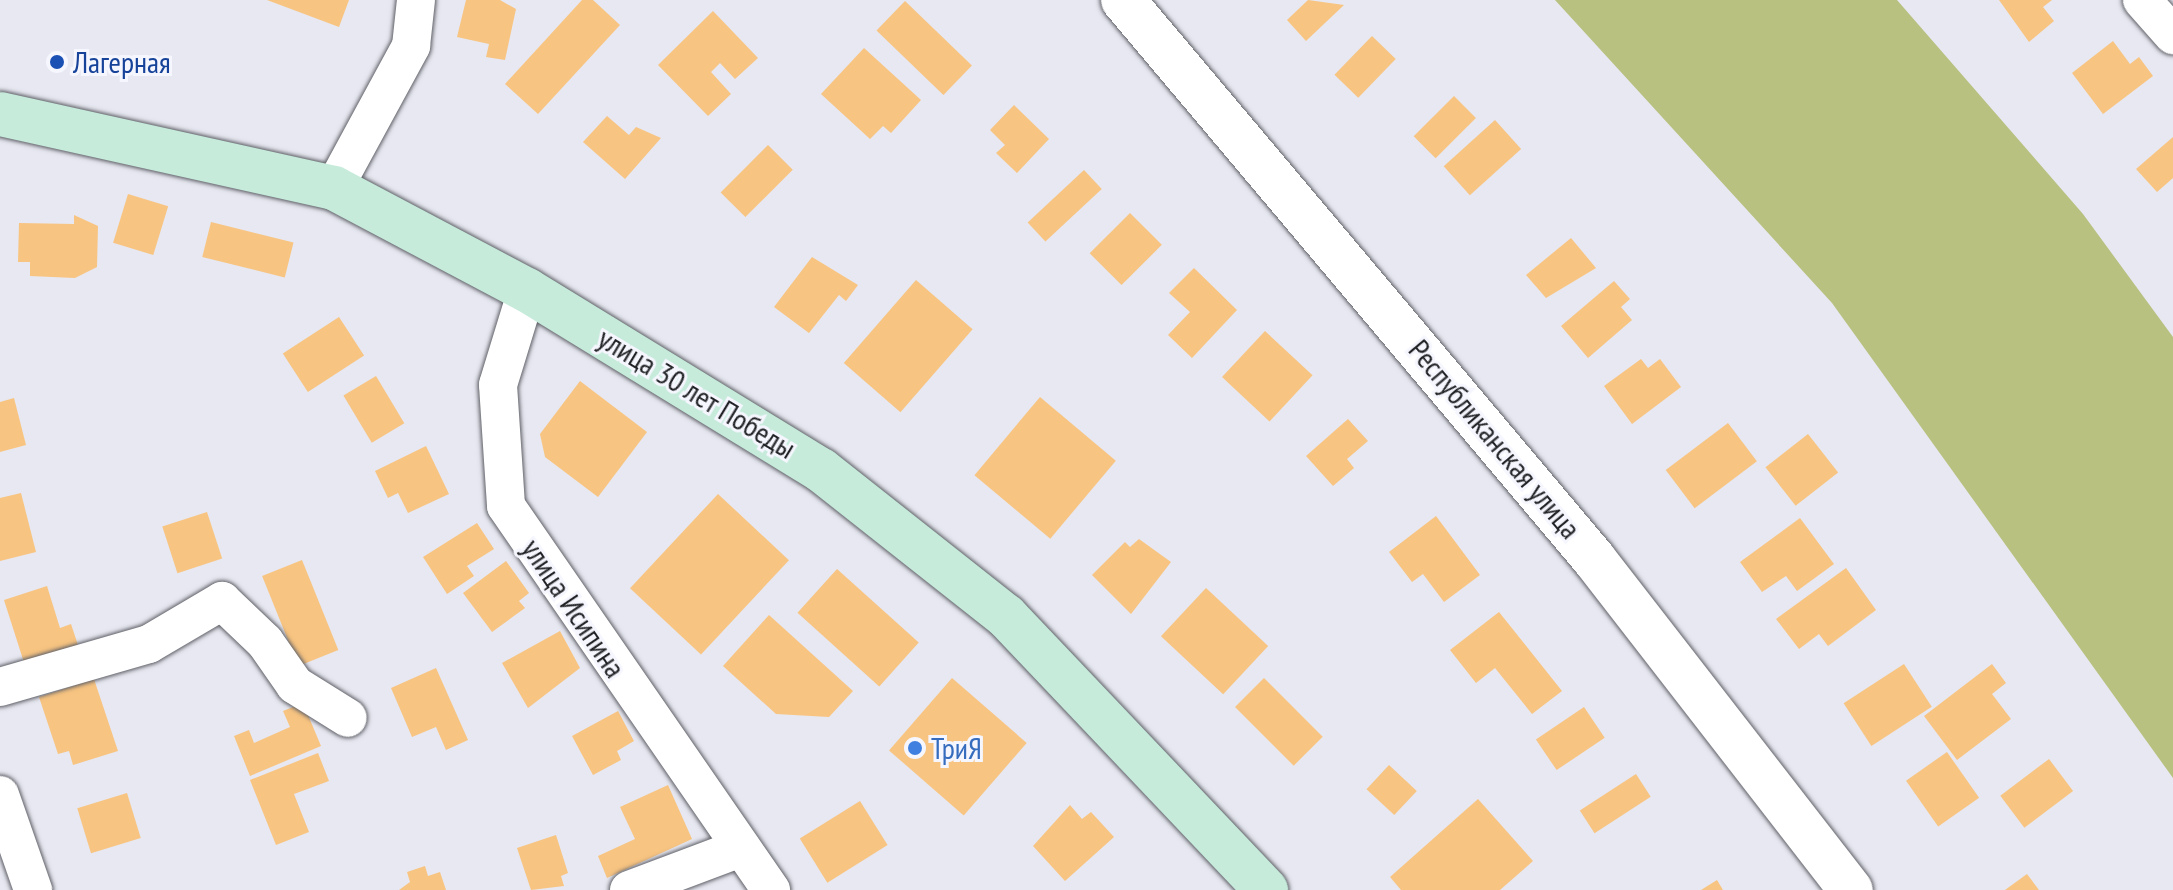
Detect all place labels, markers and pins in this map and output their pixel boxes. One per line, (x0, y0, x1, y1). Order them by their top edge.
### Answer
place label: Лагерная (73, 44, 171, 80)
marker: Лагерная (48, 53, 66, 71)
place label: ТриЯ (931, 730, 982, 766)
marker: ТриЯ (906, 739, 924, 757)

